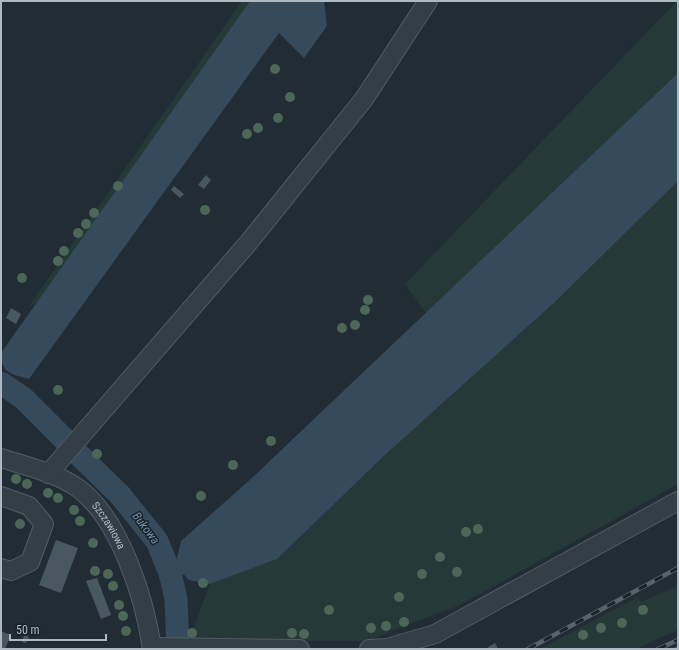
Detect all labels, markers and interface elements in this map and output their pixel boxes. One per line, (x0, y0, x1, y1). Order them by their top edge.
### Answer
street label: Szczawiowa (89, 499, 128, 551)
water label: Bukowa (130, 509, 162, 547)
scale bar (10, 616, 106, 642)
text: 50 m (16, 623, 40, 637)

